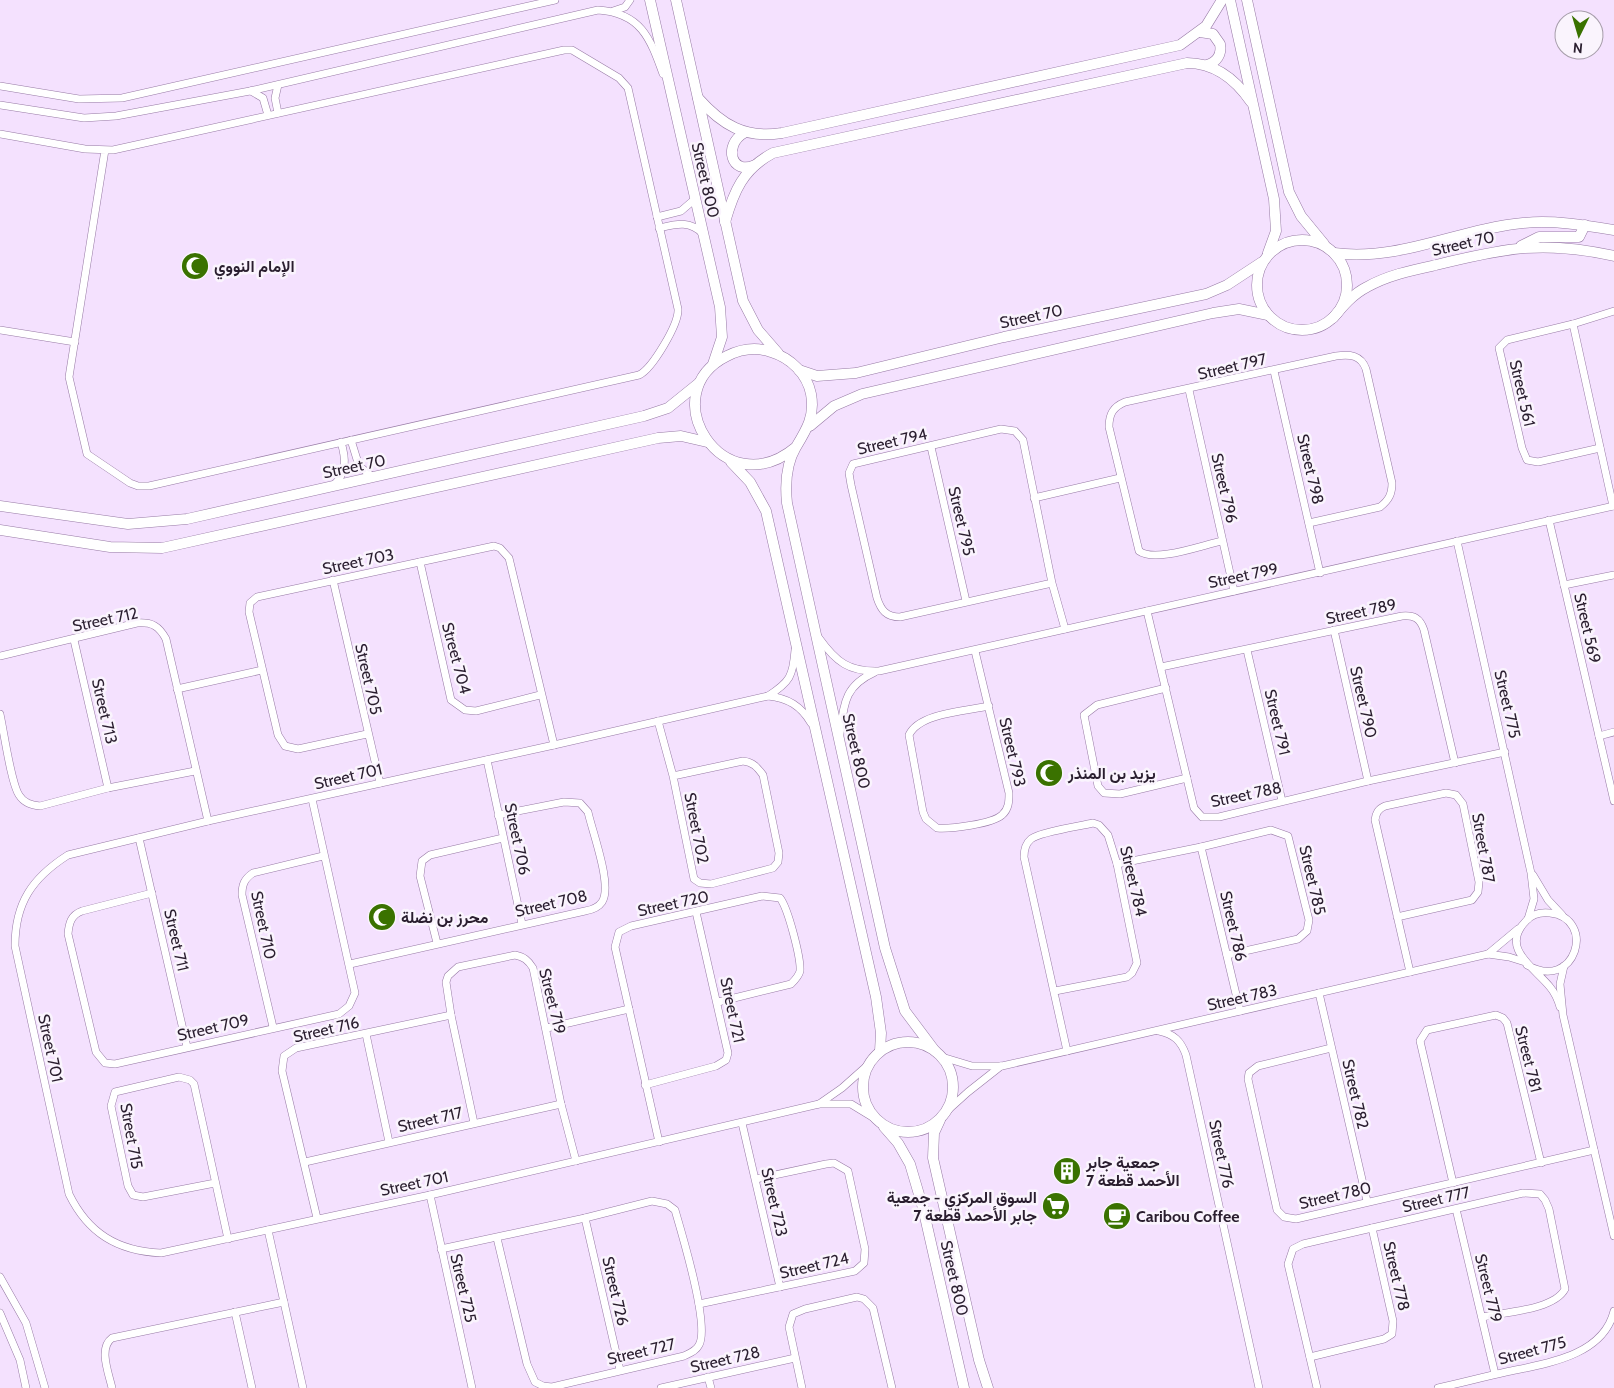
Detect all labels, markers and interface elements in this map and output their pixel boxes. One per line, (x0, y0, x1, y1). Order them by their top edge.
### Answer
north arrow (1554, 10, 1604, 60)
text: N (1572, 39, 1584, 57)
street label: Street 800 (688, 141, 723, 220)
street label: Street 70 (1430, 227, 1496, 260)
mosque icon: الإمام النووي (180, 251, 210, 281)
place label: الإمام النووي (214, 257, 295, 280)
street label: Street 70 (998, 301, 1064, 332)
street label: Street 797 (1196, 349, 1268, 384)
street label: Street 561 (1506, 358, 1539, 428)
street label: Street 794 (855, 424, 929, 459)
street label: Street 798 (1293, 432, 1328, 506)
street label: Street 70 (321, 451, 387, 482)
street label: Street 796 (1207, 451, 1242, 525)
street label: Street 795 (944, 485, 979, 558)
street label: Street 703 (321, 545, 396, 578)
street label: Street 799 (1206, 559, 1280, 592)
street label: Street 569 (1570, 591, 1605, 665)
street label: Street 789 (1324, 595, 1398, 628)
street label: Street 712 (71, 603, 140, 636)
street label: Street 704 (438, 620, 475, 696)
street label: Street 705 (351, 642, 386, 717)
street label: Street 790 (1346, 664, 1381, 740)
street label: Street 775 (1490, 668, 1525, 740)
street label: Street 713 (88, 677, 121, 746)
street label: Street 791 (1261, 687, 1294, 757)
street label: Street 800 (839, 712, 874, 791)
street label: Street 793 (995, 716, 1030, 789)
mosque icon: يزيد بن المنذر (1034, 758, 1064, 788)
street label: Street 701 (312, 759, 384, 794)
place label: يزيد بن المنذر (1067, 764, 1156, 784)
street label: Street 788 (1209, 778, 1283, 811)
street label: Street 702 (680, 791, 713, 865)
street label: Street 706 (501, 801, 534, 877)
street label: Street 787 (1468, 812, 1499, 884)
street label: Street 785 (1295, 843, 1330, 917)
street label: Street 784 (1116, 844, 1151, 918)
street label: Street 708 (513, 886, 589, 921)
street label: Street 720 (636, 887, 710, 920)
street label: Street 710 (247, 889, 280, 961)
street label: Street 786 (1216, 889, 1251, 963)
mosque icon: محرز بن نضلة (367, 902, 397, 932)
street label: Street 711 (160, 907, 193, 973)
place label: محرز بن نضلة (401, 908, 489, 928)
street label: Street 719 (535, 966, 570, 1036)
street label: Street 721 (716, 976, 749, 1045)
street label: Street 783 (1205, 980, 1279, 1015)
street label: Street 709 (175, 1010, 251, 1045)
street label: Street 701 (34, 1012, 67, 1084)
street label: Street 716 (291, 1013, 361, 1046)
street label: Street 781 (1511, 1024, 1546, 1094)
street label: Street 782 (1338, 1057, 1373, 1131)
street label: Street 715 (116, 1102, 147, 1171)
street label: Street 717 (396, 1103, 464, 1136)
street label: Street 776 (1205, 1118, 1238, 1190)
place label: جمعية جابر الأحمد قطعة 7 (1085, 1153, 1180, 1190)
building icon: جمعية جابر الأحمد قطعة 7 (1052, 1156, 1082, 1186)
street label: Street 723 (757, 1166, 792, 1238)
street label: Street 701 (378, 1167, 450, 1200)
street label: Street 780 (1297, 1178, 1373, 1213)
street label: Street 777 (1400, 1182, 1472, 1216)
place label: السوق المركزي - جمعية جابر الأحمد قطعة 7 (887, 1188, 1037, 1226)
supermarket icon: السوق المركزي - جمعية جابر الأحمد قطعة 7 (1041, 1191, 1071, 1221)
cafe icon: Caribou Coffee (1102, 1201, 1132, 1231)
place label: Caribou Coffee (1136, 1207, 1239, 1226)
street label: Street 800 (937, 1239, 972, 1318)
street label: Street 778 (1379, 1240, 1414, 1313)
street label: Street 724 (778, 1248, 851, 1283)
street label: Street 725 (446, 1252, 481, 1324)
street label: Street 779 (1471, 1252, 1506, 1324)
street label: Street 726 (598, 1255, 633, 1327)
street label: Street 775 (1496, 1332, 1568, 1369)
street label: Street 727 (605, 1334, 677, 1369)
street label: Street 728 (688, 1342, 762, 1377)

